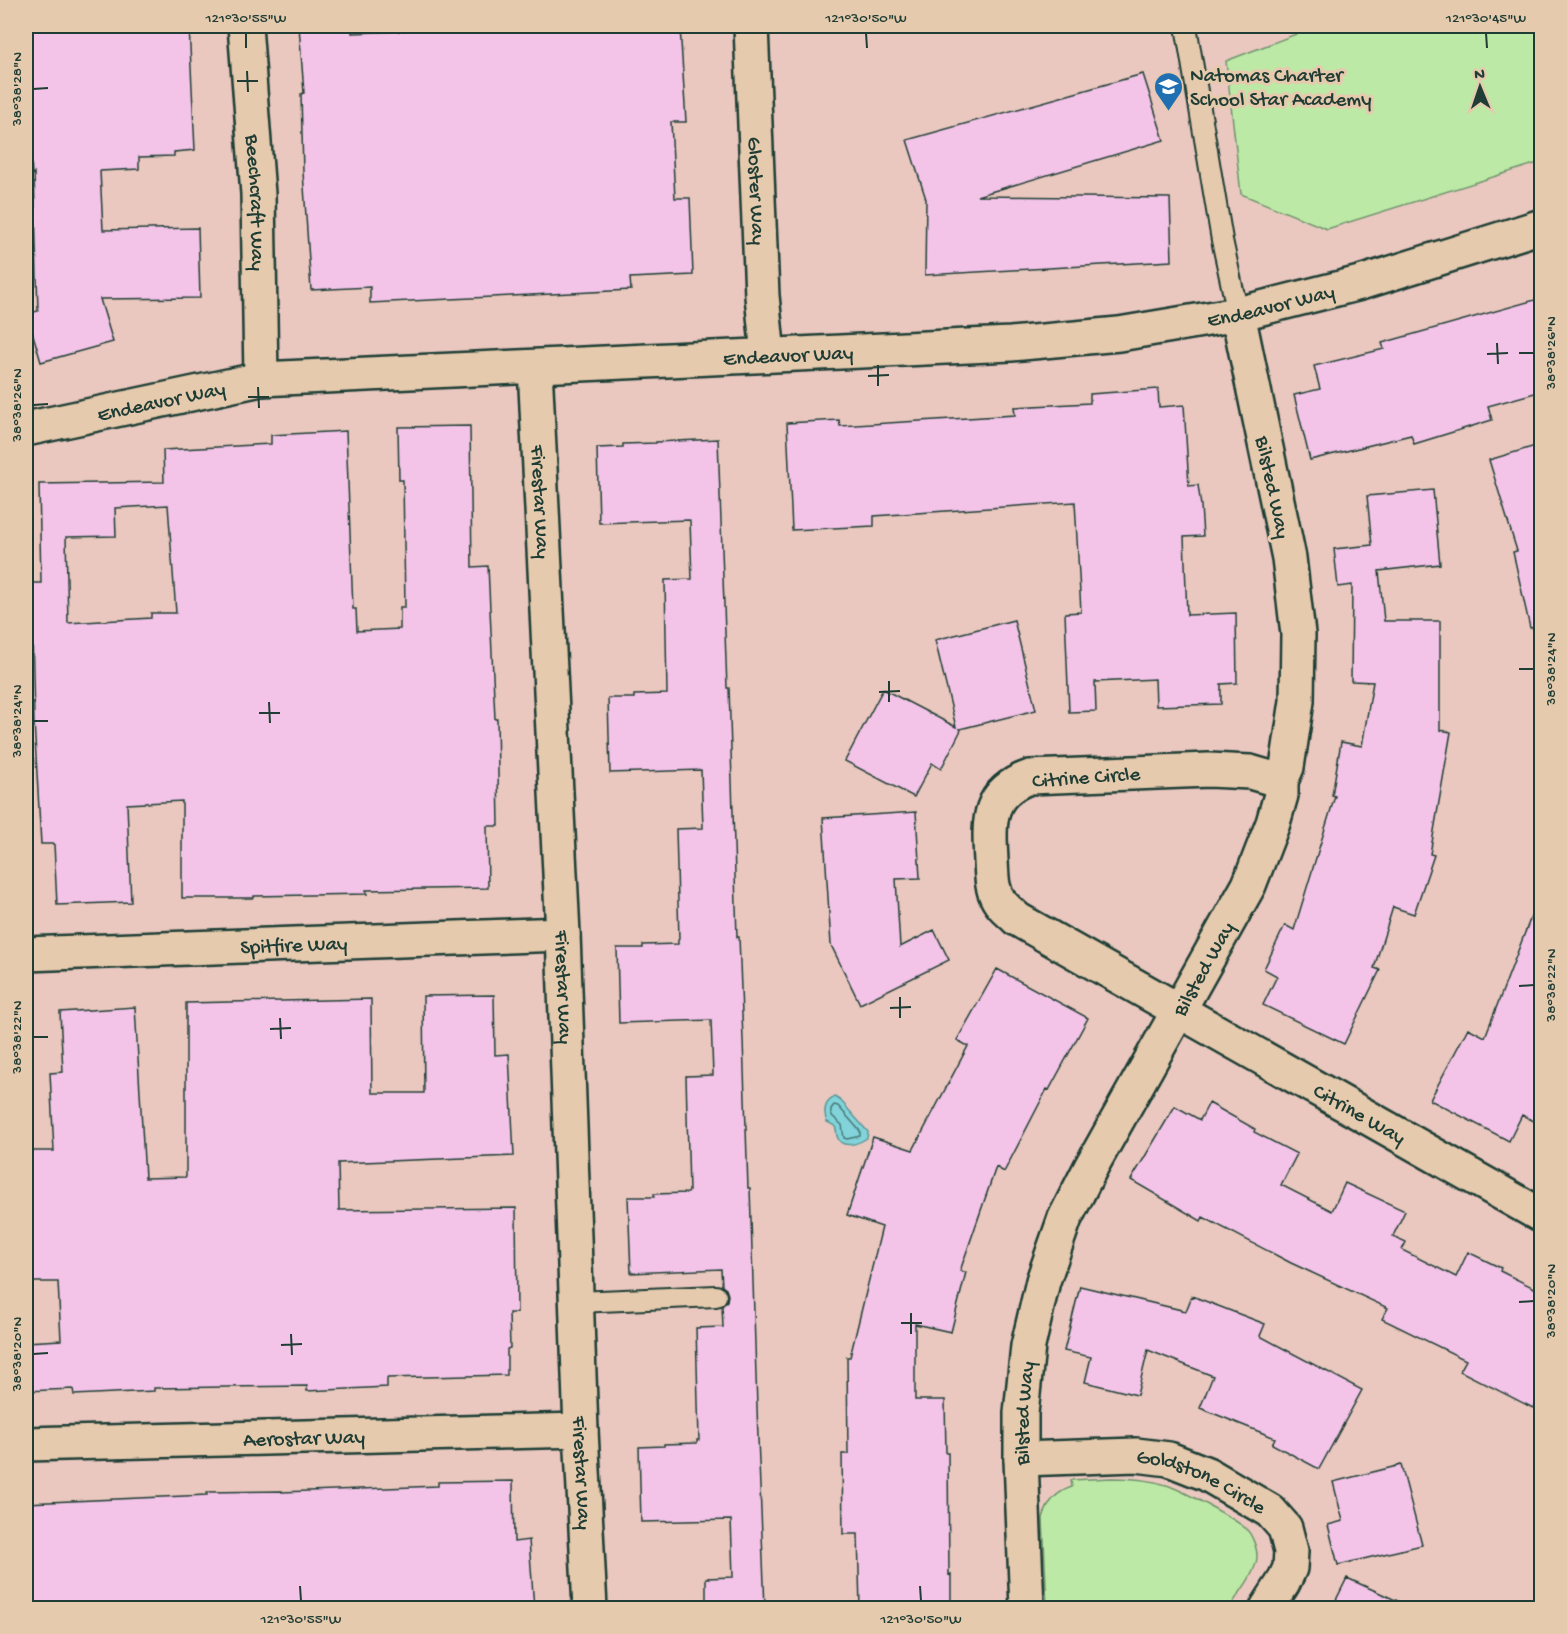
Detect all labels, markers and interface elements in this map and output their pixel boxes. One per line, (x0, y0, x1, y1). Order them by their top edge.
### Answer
text: 121°30'55"W (204, 10, 287, 28)
text: 121°30'50"W (824, 10, 907, 28)
text: 121°30'45"W (1445, 10, 1526, 28)
text: 38°38'28"N (9, 52, 27, 127)
north arrow (1450, 57, 1510, 117)
place label: Natomas Charter School Star Academy (1190, 65, 1372, 114)
text: N (1474, 66, 1486, 85)
school or university icon: Natomas Charter School Star Academy (1153, 70, 1185, 112)
street label: Beechcraft Way (237, 132, 268, 271)
street label: Gloster Way (740, 136, 769, 246)
street label: Endeavor Way (1206, 281, 1338, 335)
text: 38°38'26"N (1543, 316, 1561, 391)
street label: Endeavor Way (723, 342, 854, 373)
text: 38°38'26"N (9, 368, 27, 443)
street label: Endeavor Way (95, 378, 228, 429)
street label: Bilsted Way (1247, 433, 1294, 541)
street label: Firestar Way (523, 444, 553, 560)
text: 38°38'24"N (1543, 632, 1561, 707)
text: 38°38'24"N (9, 684, 27, 759)
street label: Citrine Circle (1031, 763, 1142, 796)
street label: Bilsted Way (1169, 918, 1242, 1022)
street label: Firestar Way (547, 929, 576, 1045)
street label: Spitfire Way (240, 933, 348, 962)
text: 38°38'22"N (1543, 948, 1561, 1023)
text: 38°38'22"N (9, 1000, 27, 1075)
street label: Citrine Way (1308, 1080, 1409, 1152)
text: 38°38'20"N (1543, 1264, 1561, 1339)
text: 38°38'20"N (9, 1317, 27, 1392)
street label: Bilsted Way (1012, 1360, 1042, 1467)
street label: Firestar Way (564, 1415, 595, 1531)
street label: Aerostar Way (243, 1426, 365, 1455)
street label: Goldstone Circle (1135, 1446, 1270, 1522)
text: 121°30'55"W (259, 1611, 342, 1629)
text: 121°30'50"W (879, 1611, 962, 1629)

